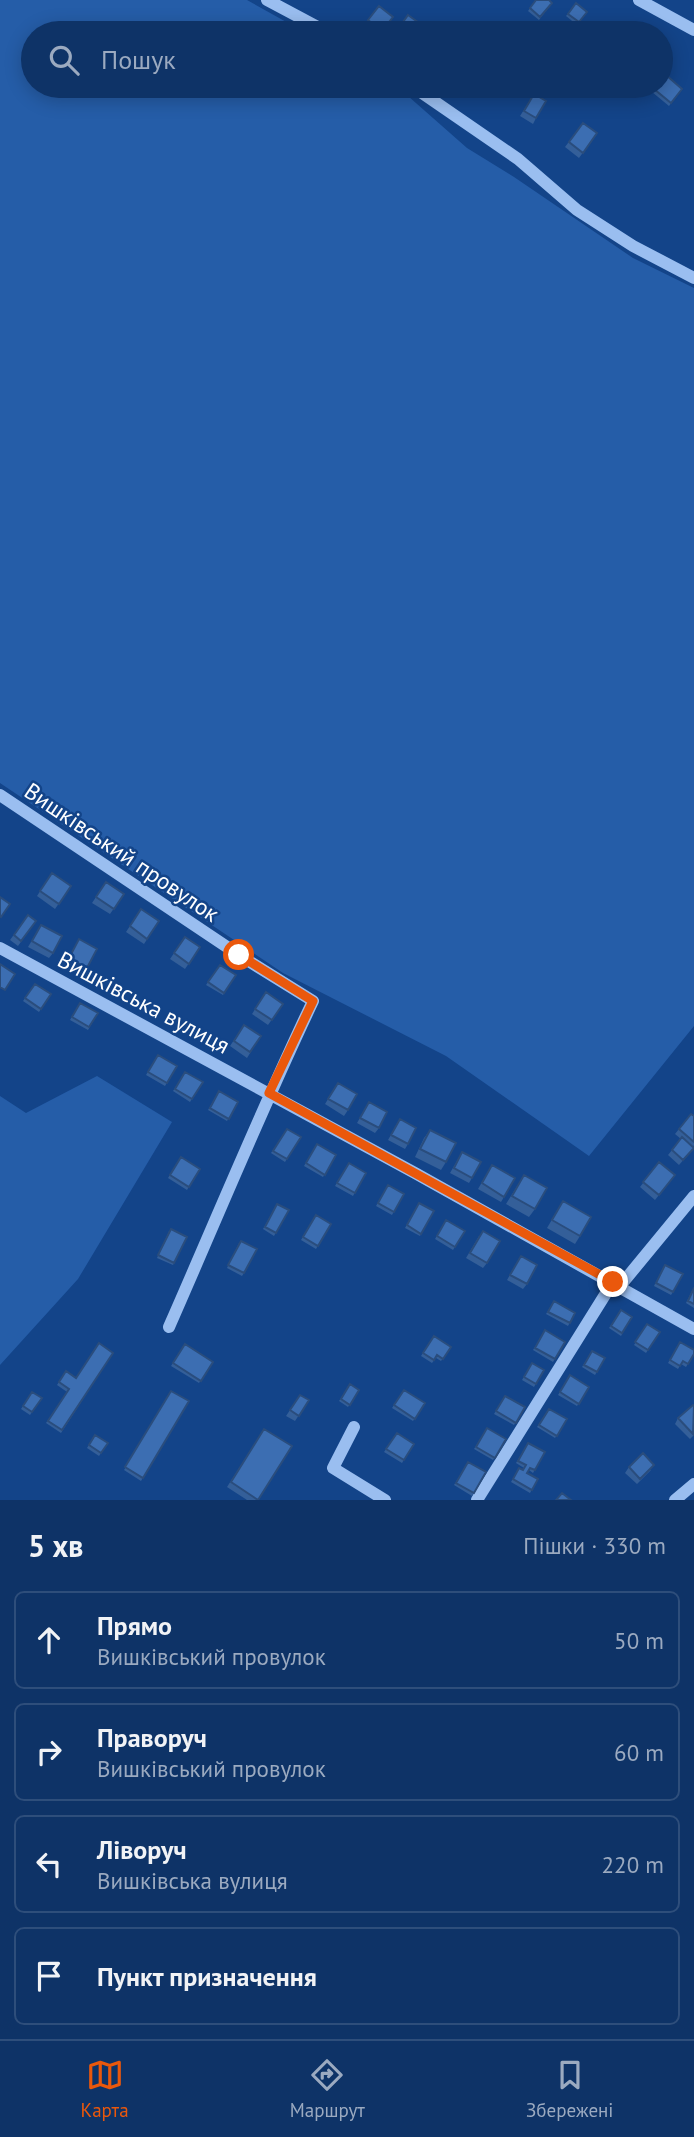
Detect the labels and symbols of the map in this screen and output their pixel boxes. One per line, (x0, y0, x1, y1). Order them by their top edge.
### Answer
street label: Вишківський провулок (19, 776, 225, 928)
route start (223, 939, 254, 970)
street label: Вишківська вулиця (53, 944, 235, 1060)
route end (597, 1266, 628, 1297)

